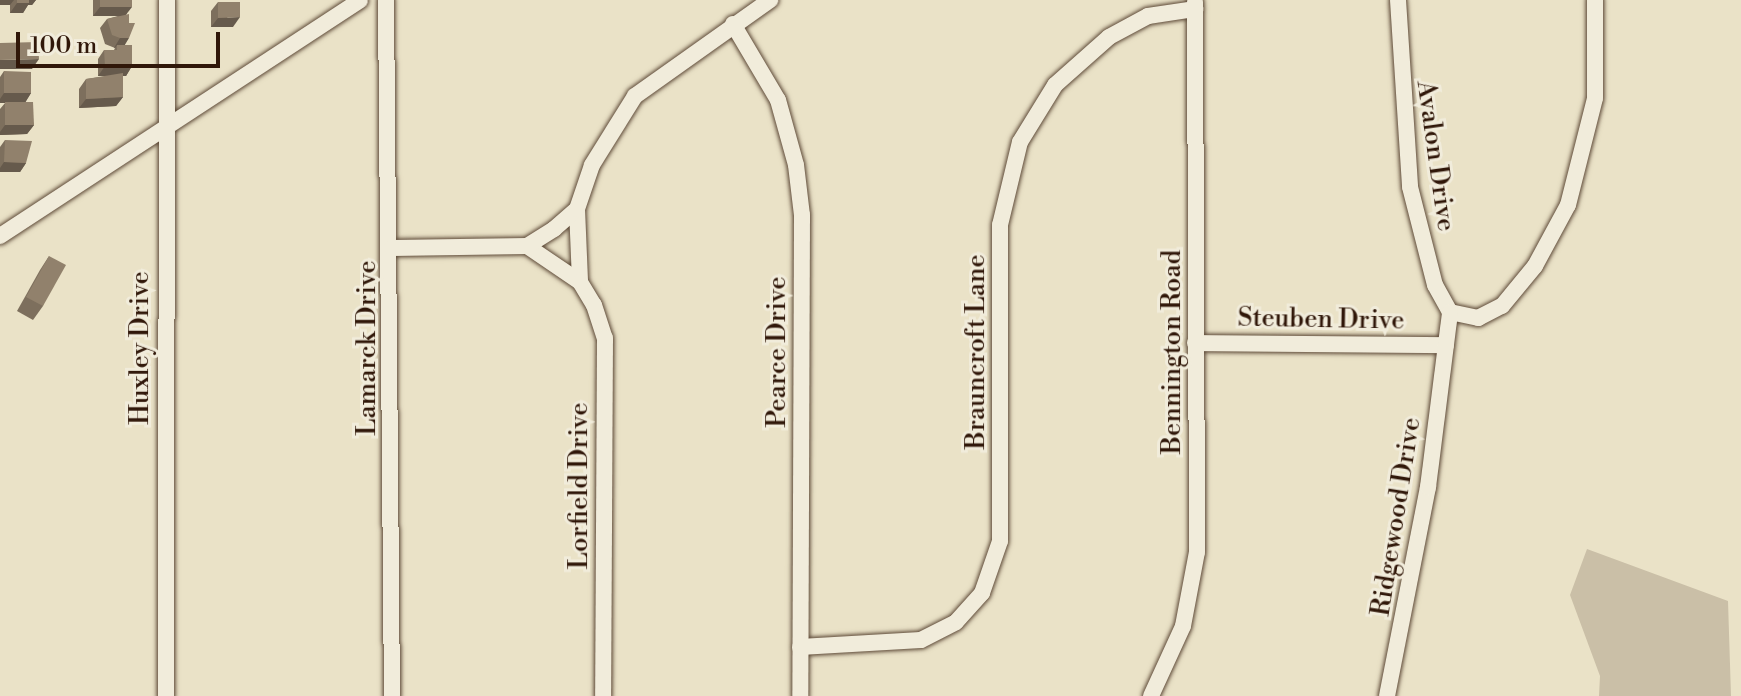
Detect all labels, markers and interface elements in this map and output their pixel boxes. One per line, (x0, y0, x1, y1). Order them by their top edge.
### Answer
scale bar (20, 16, 224, 66)
text: 100 m (30, 31, 97, 61)
street label: Avalon Drive (1409, 79, 1461, 233)
street label: Bennington Road (1157, 250, 1189, 454)
street label: Brauncroft Lane (961, 254, 993, 450)
street label: Lamarck Drive (352, 260, 384, 436)
street label: Huxley Drive (125, 271, 157, 425)
street label: Pearce Drive (762, 276, 794, 428)
street label: Steuben Drive (1237, 303, 1405, 337)
street label: Lorfield Drive (564, 403, 596, 569)
street label: Ridgewood Drive (1366, 415, 1428, 619)

